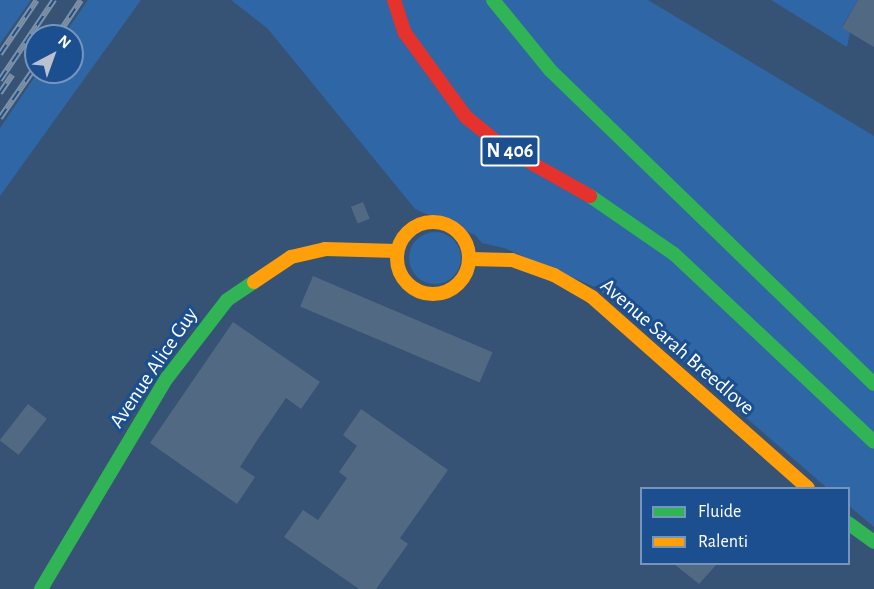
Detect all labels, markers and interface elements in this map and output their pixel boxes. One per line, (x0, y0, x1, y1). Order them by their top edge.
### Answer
north arrow (24, 24, 84, 84)
text: N (55, 32, 74, 52)
road number: N 406 (480, 134, 540, 168)
street label: Avenue Sarah Breedlove (595, 273, 759, 421)
street label: Avenue Alice Guy (104, 303, 204, 433)
legend (640, 487, 850, 565)
text: Fluide (698, 503, 741, 521)
text: Ralenti (698, 533, 748, 551)

